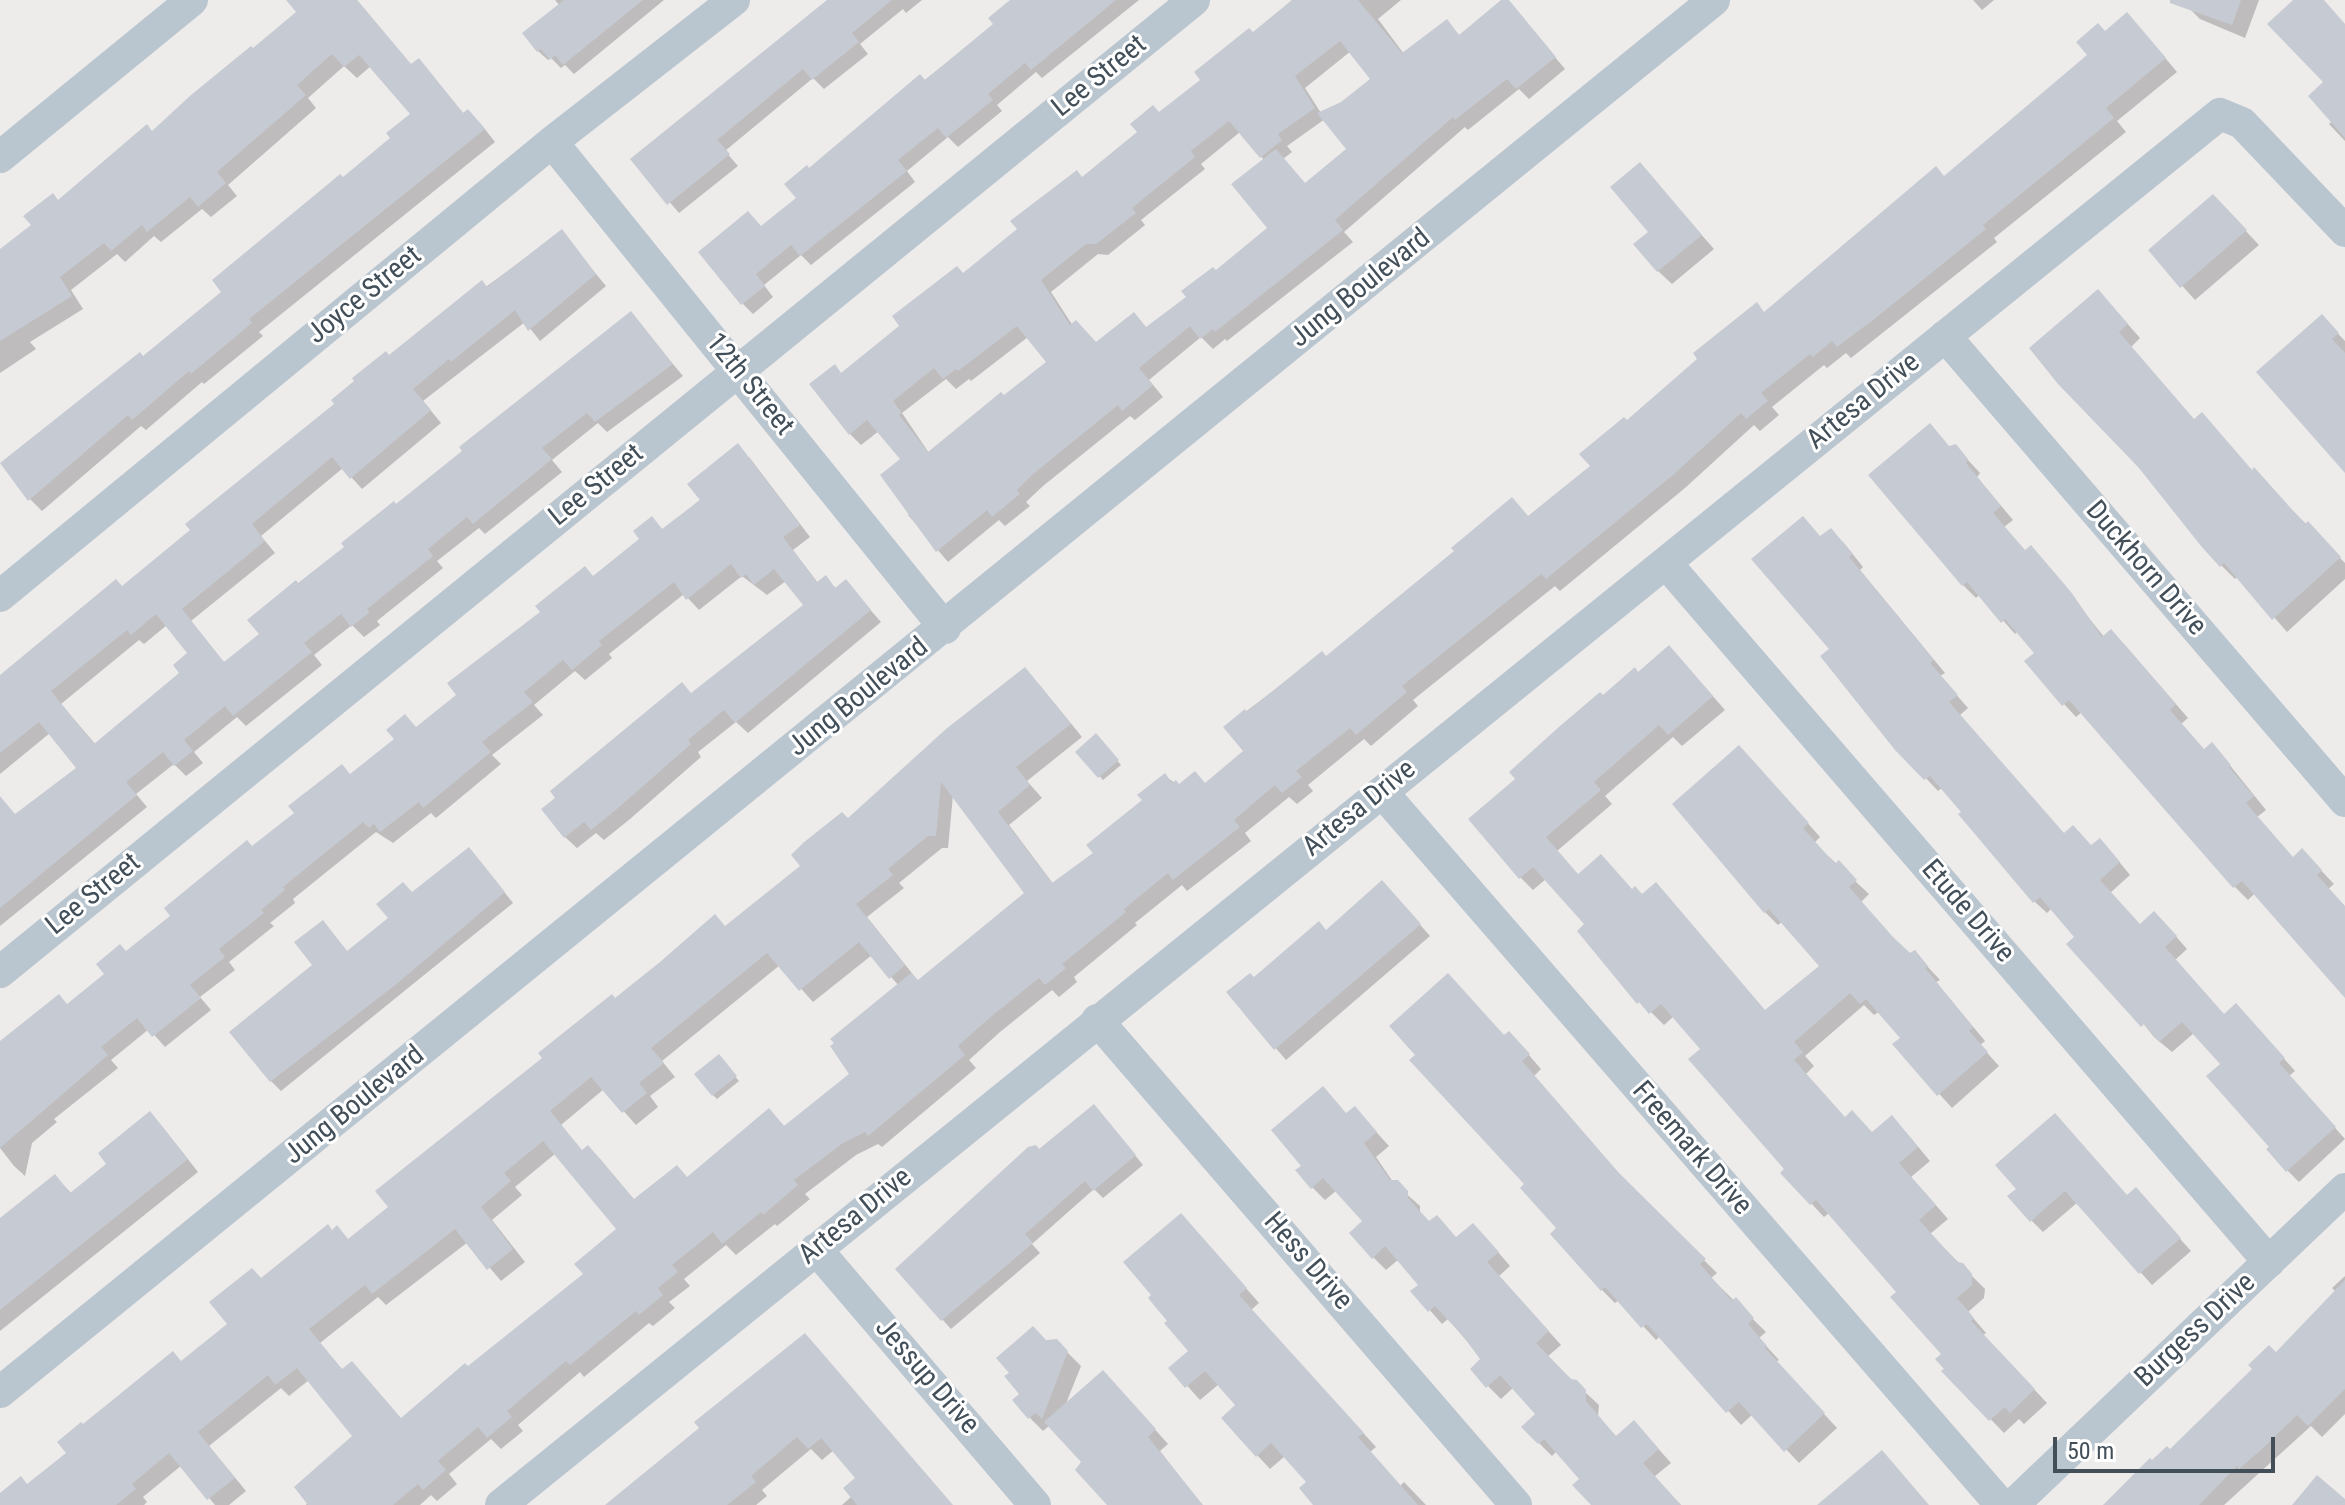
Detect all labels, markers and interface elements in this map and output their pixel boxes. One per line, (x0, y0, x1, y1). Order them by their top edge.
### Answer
street label: Lee Street (1046, 29, 1154, 125)
street label: Jung Boulevard (1284, 222, 1438, 356)
street label: Joyce Street (301, 240, 429, 352)
street label: 12th Street (698, 327, 800, 443)
street label: Artesa Drive (1801, 346, 1927, 458)
street label: Lee Street (543, 438, 651, 534)
street label: Duckhorn Drive (2078, 495, 2212, 643)
street label: Jung Boulevard (782, 631, 936, 765)
street label: Artesa Drive (1297, 753, 1423, 865)
street label: Lee Street (40, 847, 148, 943)
street label: Etude Drive (1913, 854, 2021, 970)
street label: Jung Boulevard (278, 1039, 432, 1173)
street label: Freemark Drive (1624, 1076, 1758, 1222)
street label: Artesa Drive (793, 1161, 919, 1273)
street label: Hess Drive (1256, 1206, 1358, 1318)
street label: Burgess Drive (2129, 1267, 2263, 1395)
street label: Jessup Drive (867, 1312, 985, 1442)
scale bar (2057, 1421, 2279, 1471)
text: 50 m (2067, 1437, 2114, 1465)

